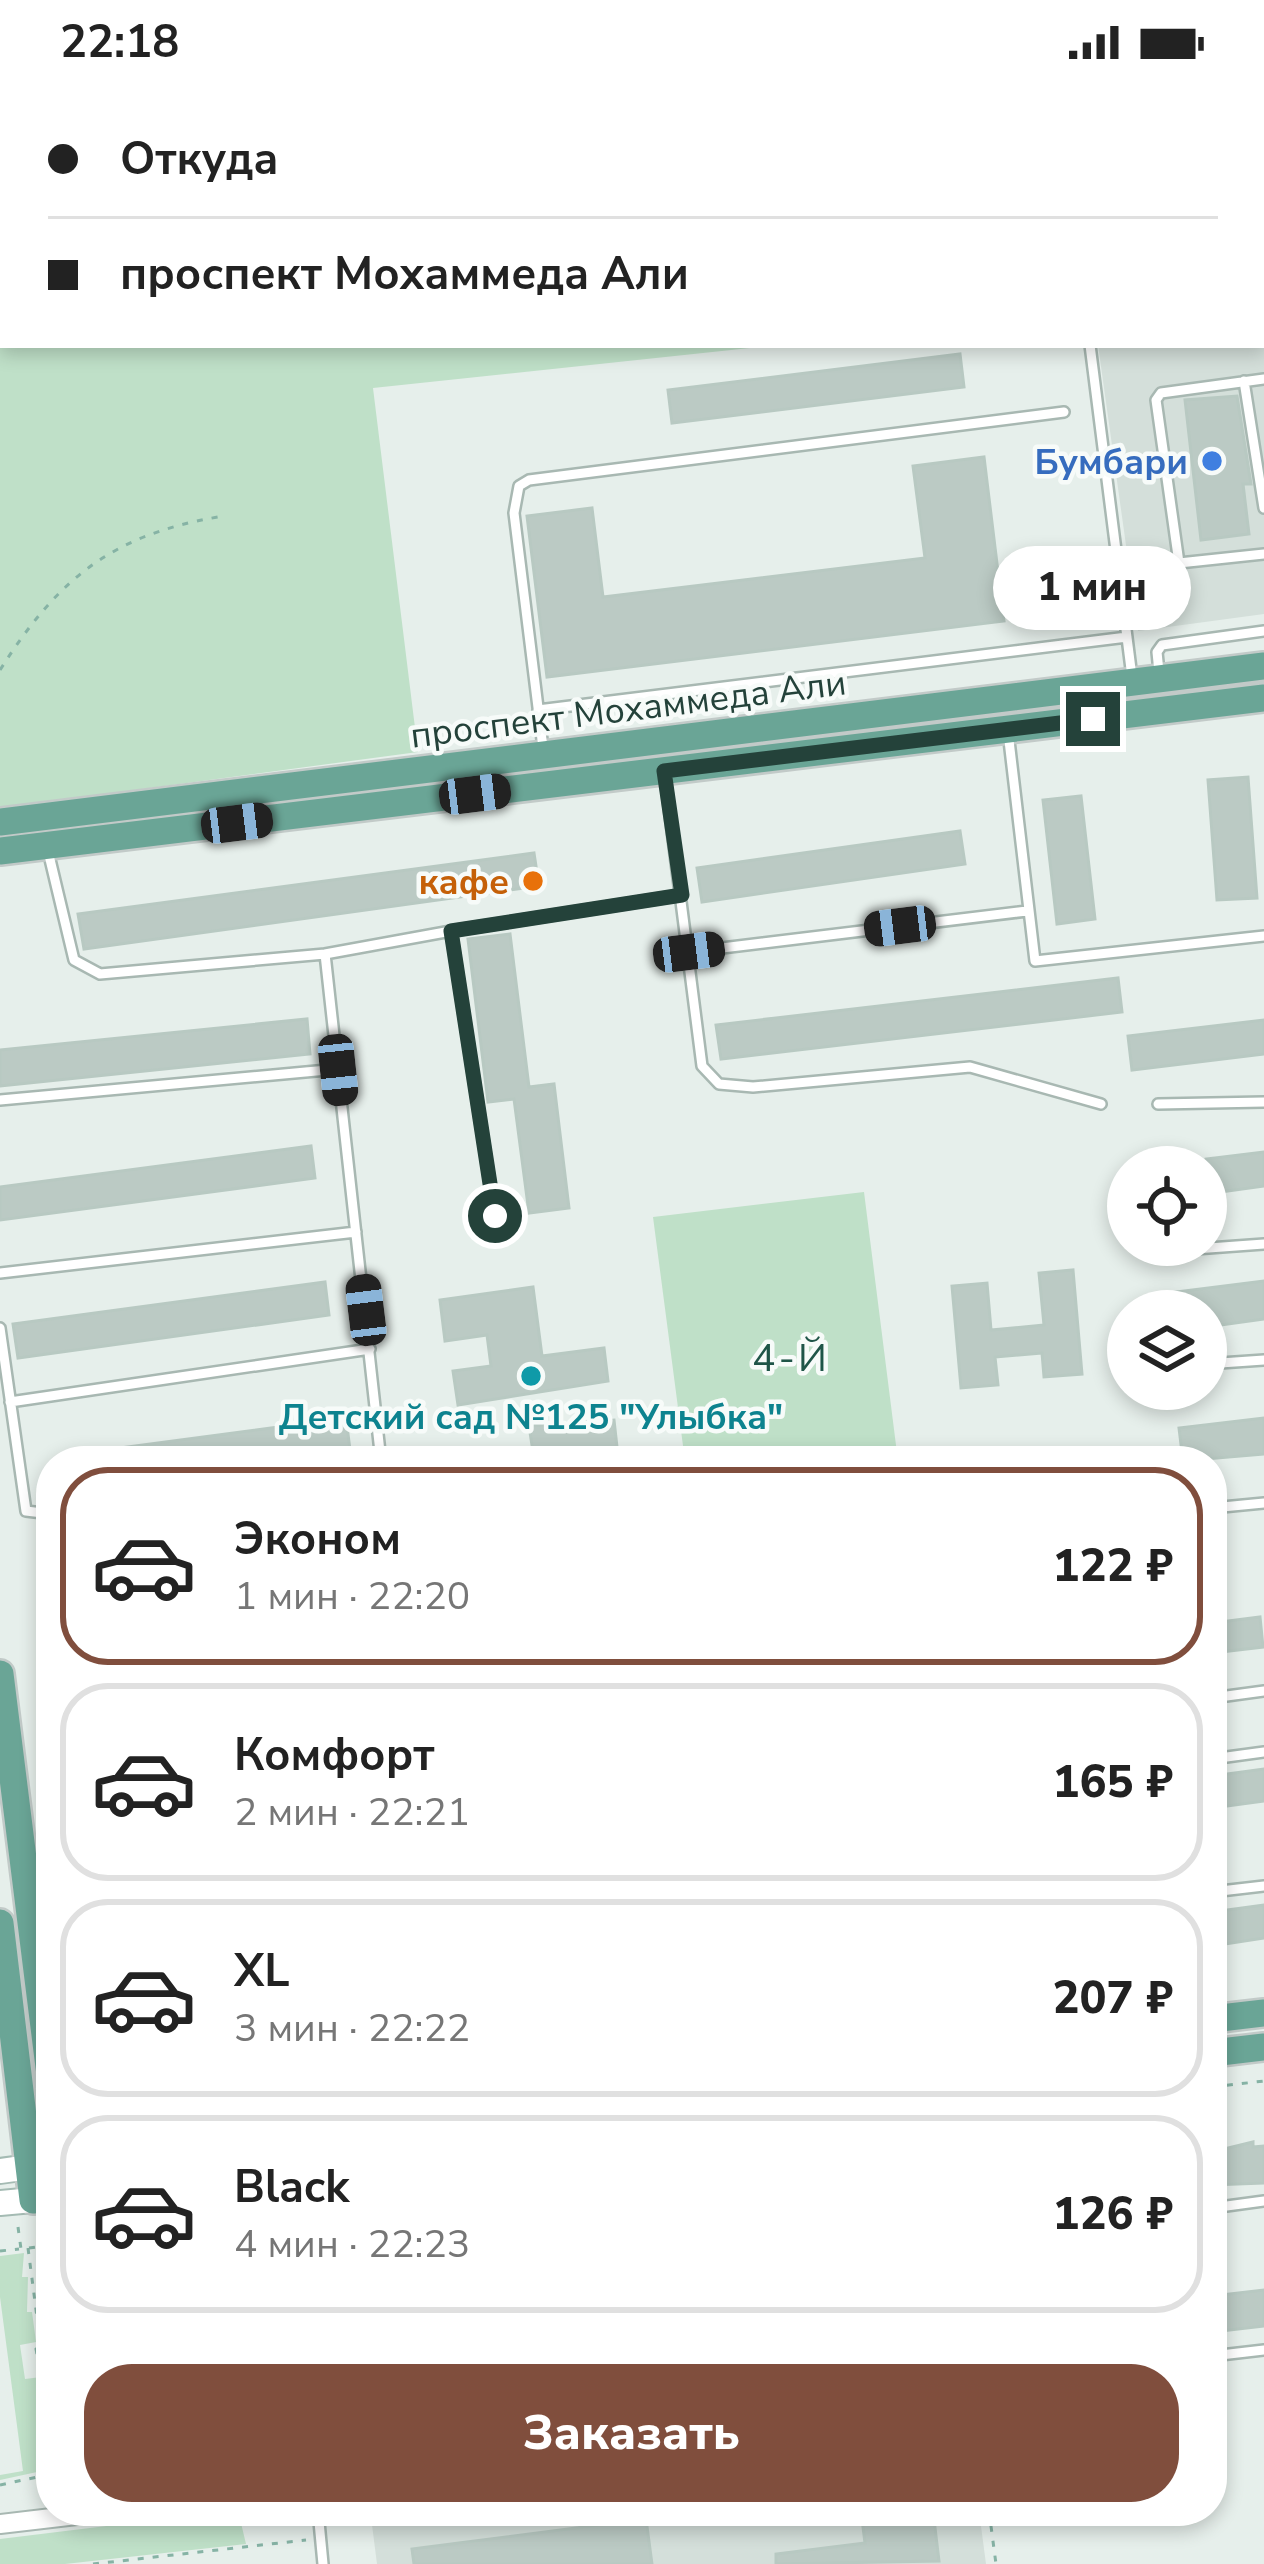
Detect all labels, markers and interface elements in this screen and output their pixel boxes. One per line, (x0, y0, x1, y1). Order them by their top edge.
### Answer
text: 22:18 (60, 12, 179, 73)
text: Откуда (120, 129, 278, 190)
text: проспект Мохаммеда Али (120, 244, 689, 305)
place label: Бумбари (1034, 438, 1188, 487)
marker: Бумбари (1199, 448, 1225, 474)
callout: 1 мин (994, 545, 1192, 629)
text: 1 мин (1037, 561, 1147, 614)
street label: проспект Мохаммеда Али (408, 658, 849, 761)
route end (1066, 692, 1120, 746)
car (437, 772, 513, 816)
car (199, 801, 275, 845)
place label: кафе (418, 858, 509, 907)
marker: кафе (520, 868, 546, 894)
car (862, 904, 938, 948)
car (651, 930, 727, 974)
car (316, 1032, 360, 1108)
map controls (1107, 1146, 1227, 1410)
button: locate (1107, 1146, 1227, 1266)
route start (468, 1189, 522, 1243)
car (344, 1272, 388, 1348)
button: layers (1107, 1290, 1227, 1410)
district label: 4-Й (752, 1332, 830, 1385)
marker: Детский сад №125 "Улыбка" (518, 1363, 544, 1389)
place label: Детский сад №125 "Улыбка" (279, 1393, 783, 1442)
text: Эконом (234, 1509, 401, 1570)
icon: car (90, 1512, 198, 1620)
text: 122 ₽ (1052, 1536, 1173, 1597)
text: 1 мин · 22:20 (234, 1570, 470, 1623)
text: Комфорт (234, 1725, 435, 1786)
icon: car (90, 1728, 198, 1836)
text: 165 ₽ (1052, 1752, 1173, 1813)
text: 2 мин · 22:21 (234, 1786, 470, 1839)
text: XL (234, 1941, 290, 2002)
icon: car (90, 1944, 198, 2052)
text: 207 ₽ (1052, 1968, 1173, 2029)
text: 3 мин · 22:22 (234, 2002, 470, 2055)
text: Black (234, 2157, 349, 2218)
icon: car (90, 2160, 198, 2268)
text: 126 ₽ (1052, 2184, 1173, 2245)
text: 4 мин · 22:23 (234, 2218, 470, 2271)
button: Заказать (84, 2364, 1179, 2502)

